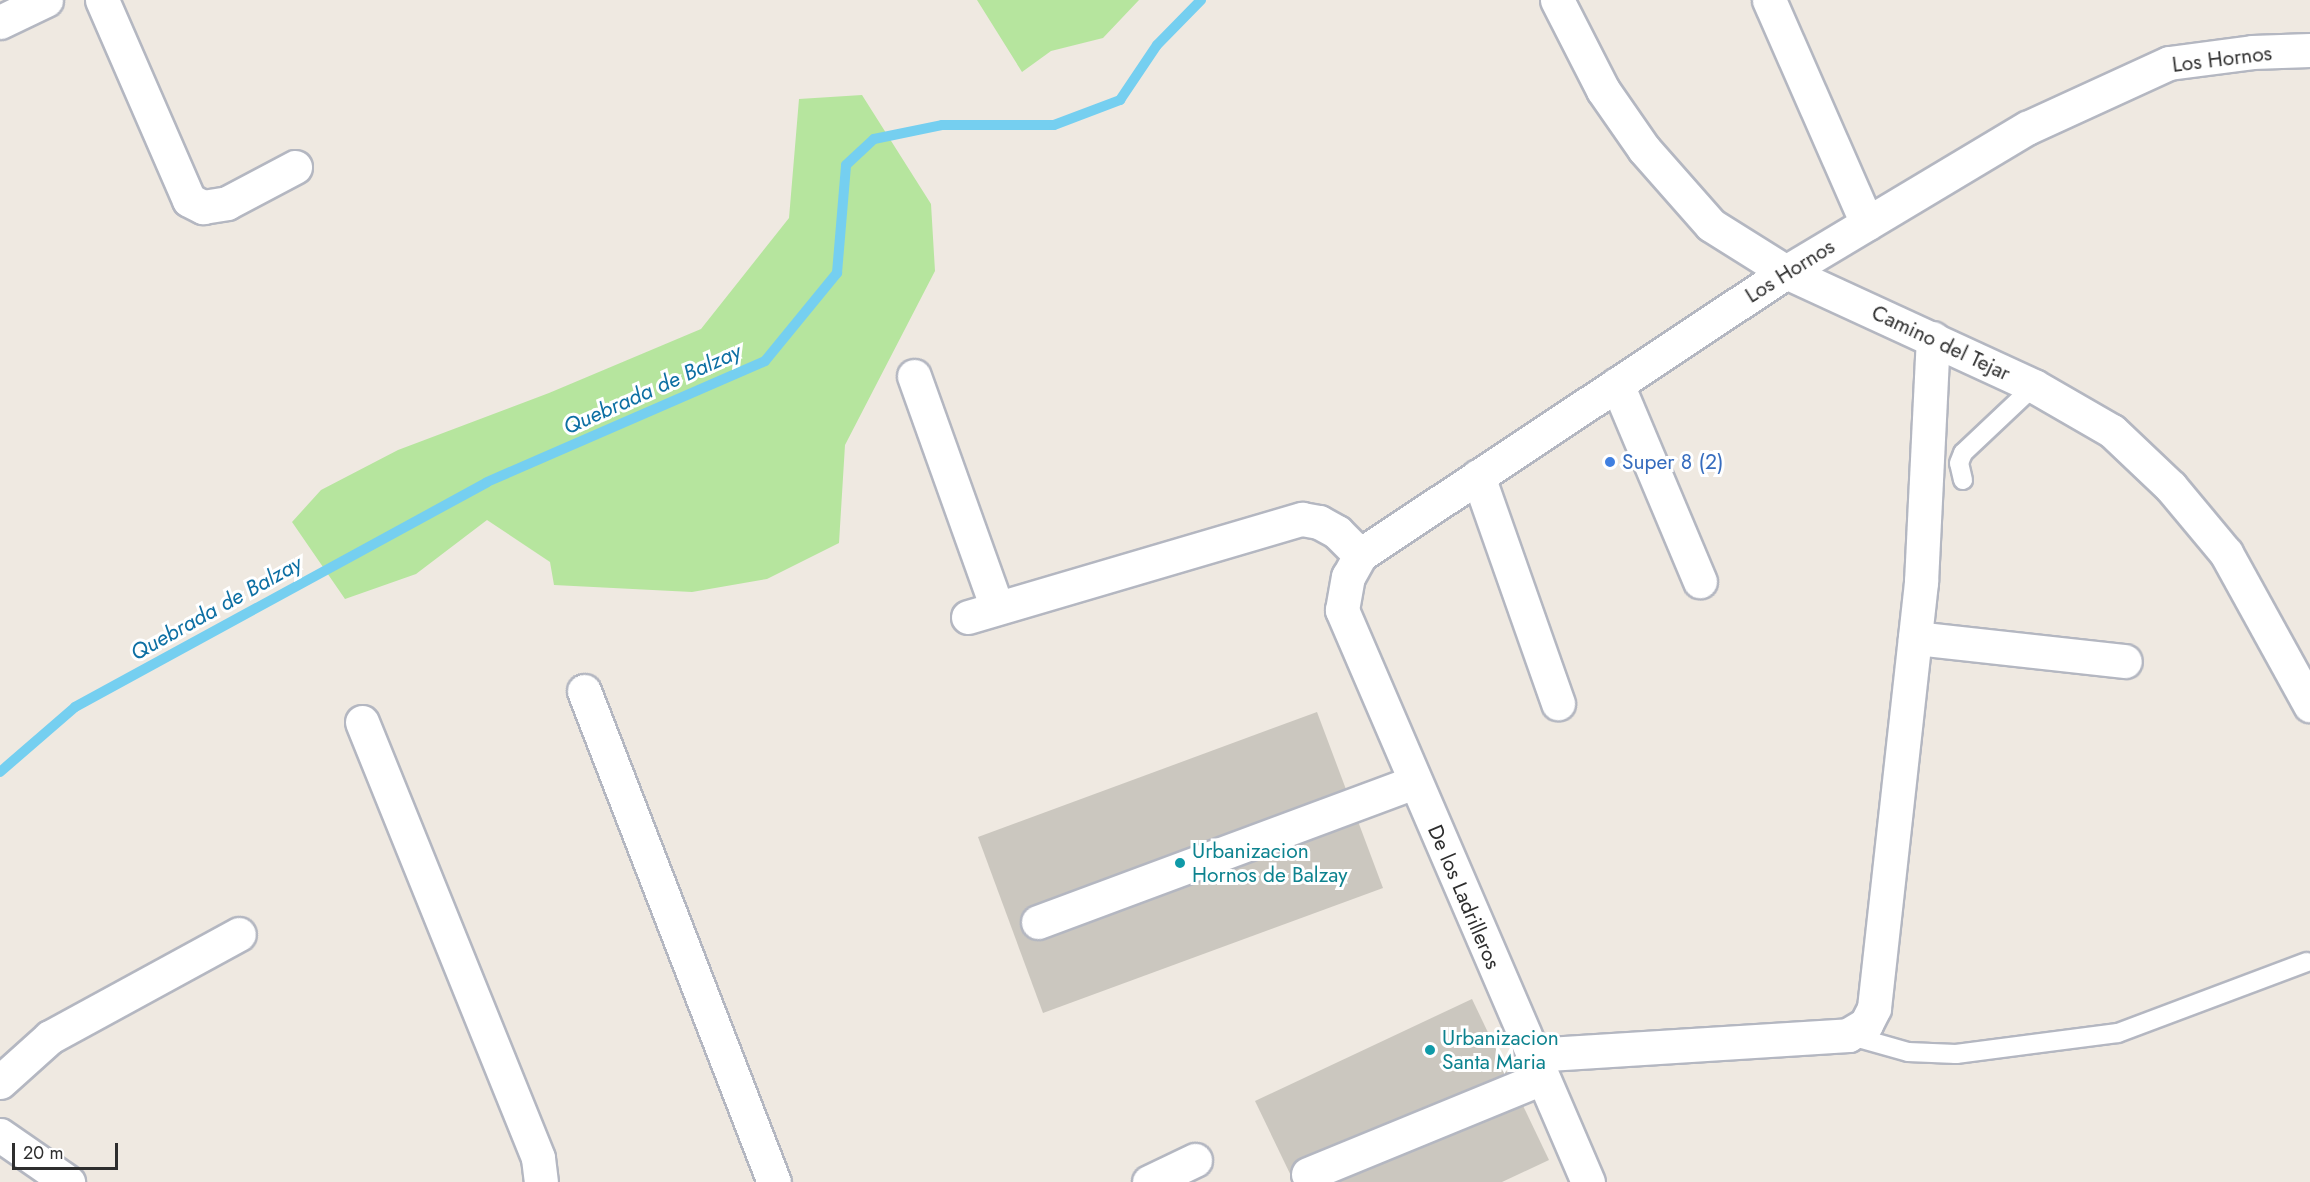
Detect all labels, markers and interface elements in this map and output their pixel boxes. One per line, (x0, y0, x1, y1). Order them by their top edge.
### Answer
street label: Los Hornos (2171, 40, 2273, 78)
street label: Los Hornos (1741, 234, 1839, 308)
street label: Camino del Tejar (1868, 300, 2014, 386)
water label: Quebrada de Balzay (559, 338, 745, 440)
place label: Super 8 (2) (1622, 449, 1724, 475)
marker: Super 8 (2) (1603, 455, 1617, 469)
water label: Quebrada de Balzay (126, 550, 306, 666)
street label: De los Ladrilleros (1422, 821, 1506, 973)
place label: Urbanizacion Hornos de Balzay (1192, 838, 1348, 888)
marker: Urbanizacion Hornos de Balzay (1173, 856, 1187, 870)
place label: Urbanizacion Santa Maria (1442, 1025, 1559, 1075)
marker: Urbanizacion Santa Maria (1423, 1043, 1437, 1057)
scale bar (15, 1131, 122, 1169)
text: 20 m (23, 1140, 63, 1166)

